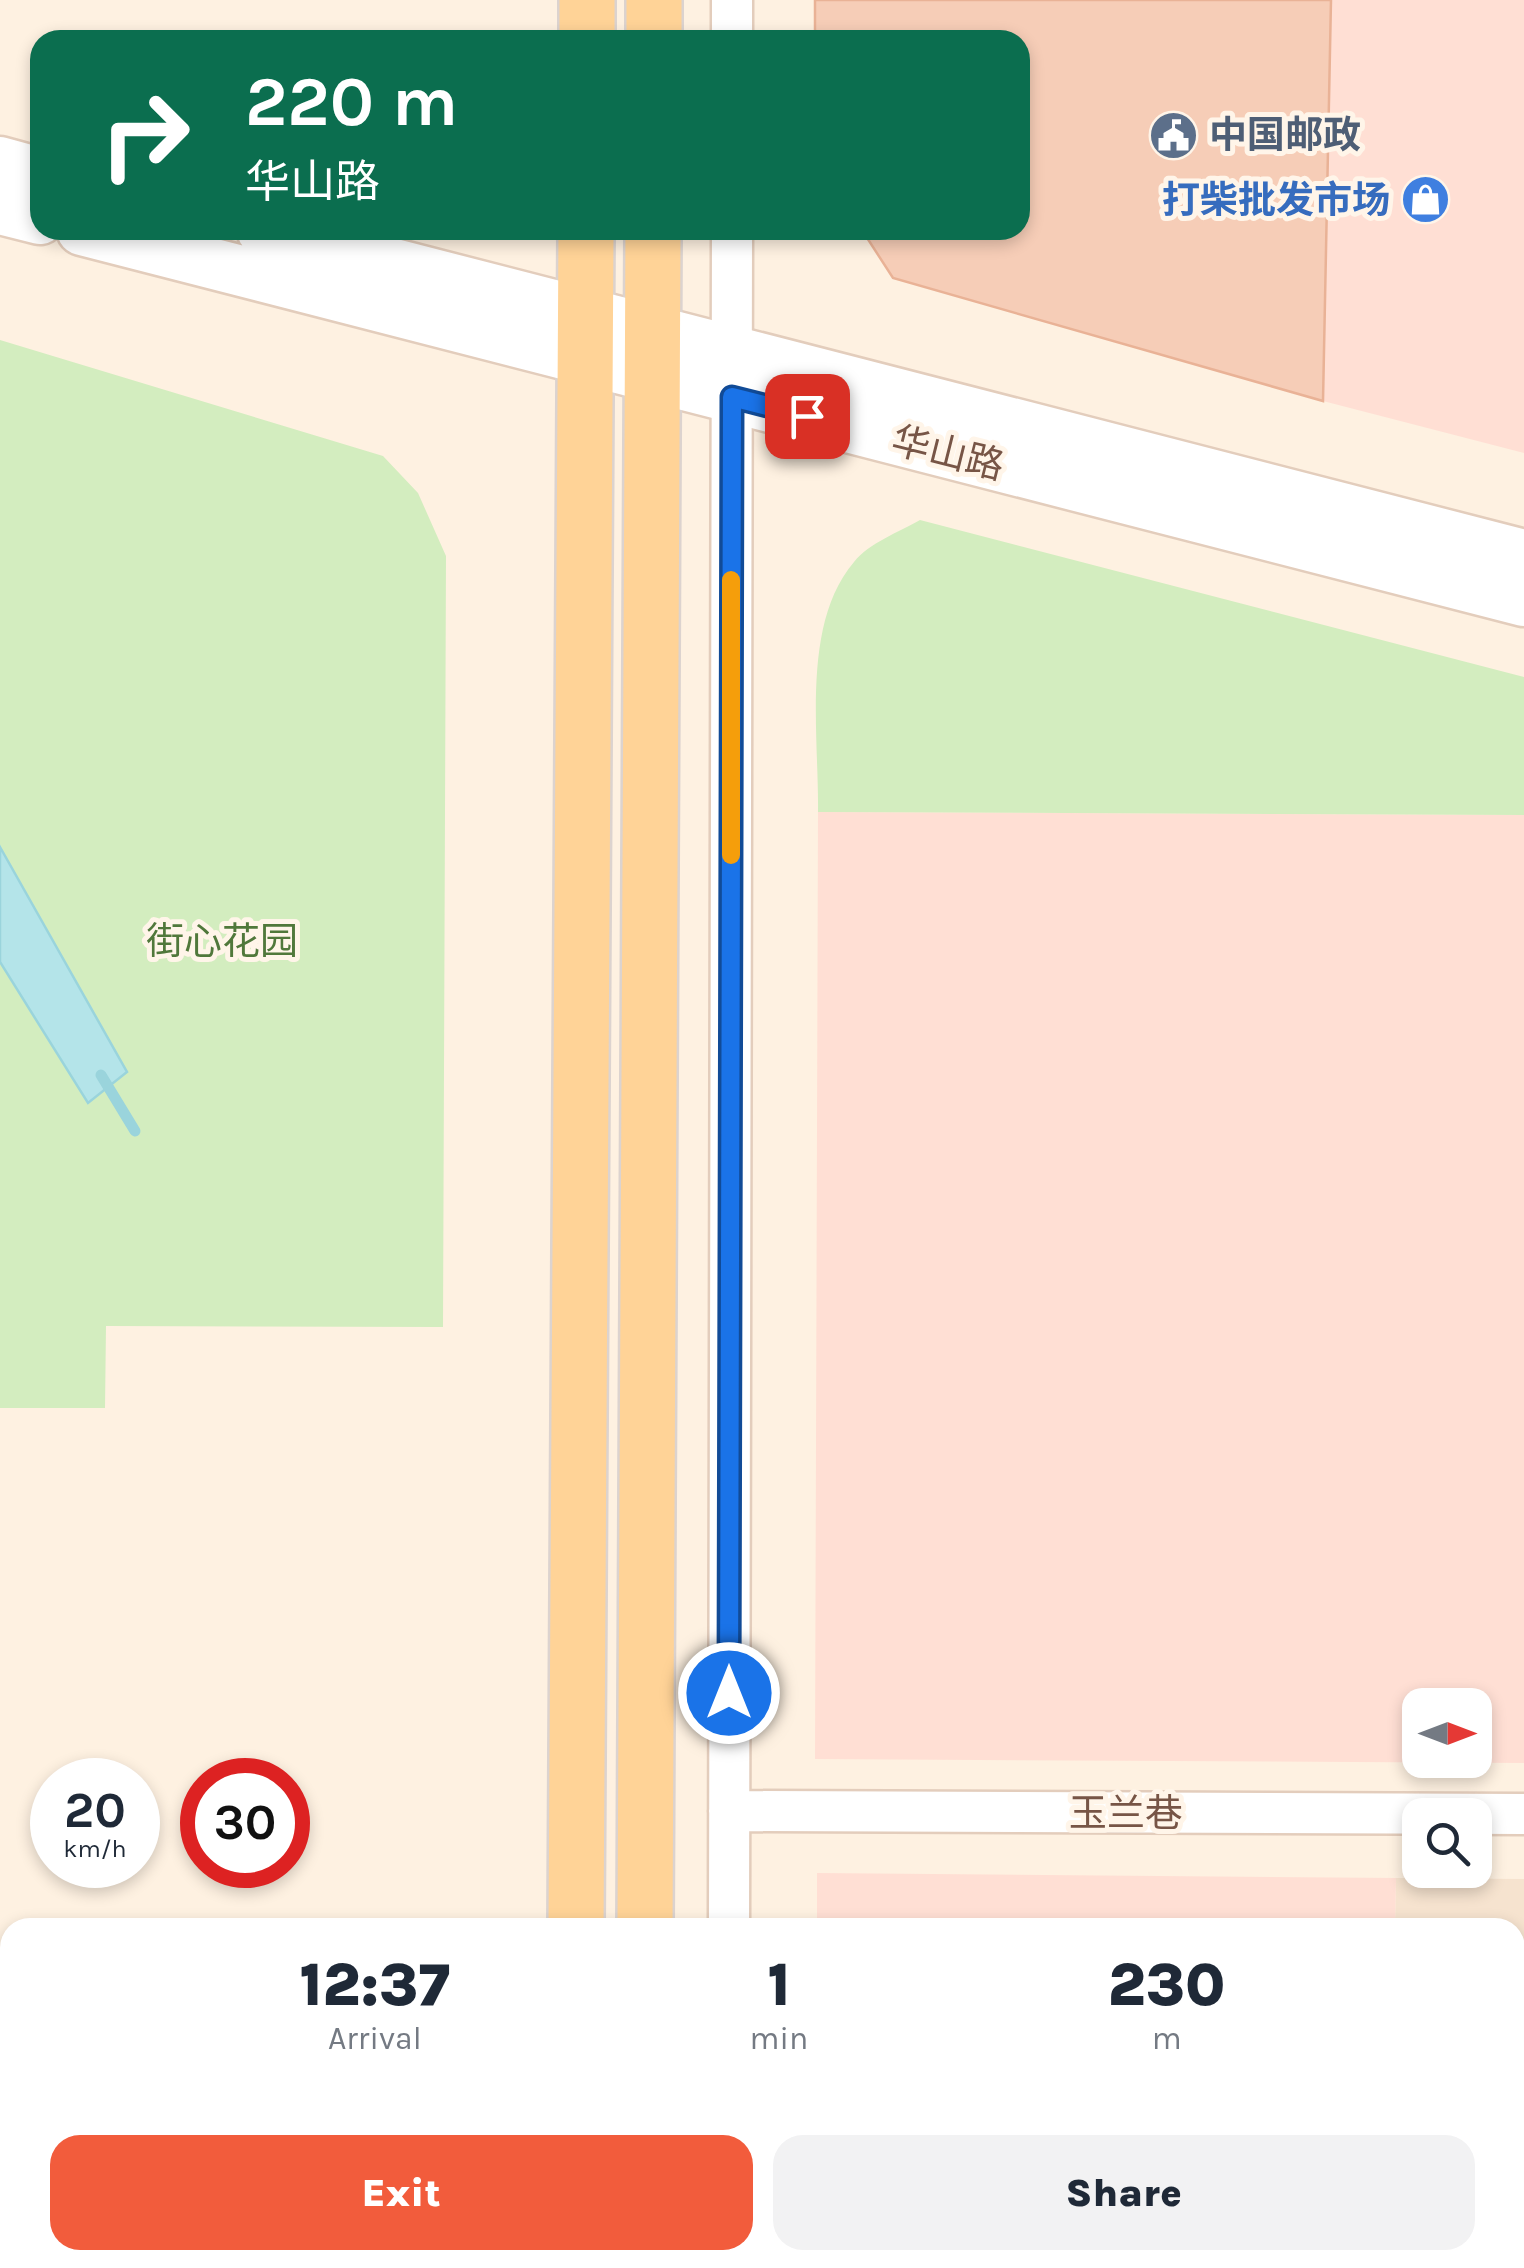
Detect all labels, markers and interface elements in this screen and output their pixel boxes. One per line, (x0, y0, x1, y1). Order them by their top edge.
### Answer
text: 220 m (245, 61, 458, 143)
icon: right (80, 70, 210, 200)
public building icon: 中国邮政 (1148, 109, 1200, 161)
place label: 中国邮政 (1209, 113, 1361, 158)
text: 华山路 (245, 156, 380, 208)
shop icon: 打柴批发市场 (1399, 174, 1451, 226)
place label: 打柴批发市场 (1162, 178, 1390, 223)
pin (765, 374, 850, 459)
icon: arrive (780, 389, 835, 444)
street label: 华山路 (887, 418, 1009, 489)
park label: 街心花园 (146, 919, 298, 964)
position arrow (677, 1641, 781, 1745)
north arrow (1402, 1688, 1492, 1778)
map controls (1402, 1688, 1492, 1888)
speed limit sign: 30 (180, 1758, 310, 1888)
text: 20 (64, 1781, 126, 1840)
street label: 玉兰巷 (1069, 1791, 1183, 1836)
button: search (1402, 1798, 1492, 1888)
text: km/h (63, 1834, 127, 1863)
text: 12:37 (300, 1950, 450, 2020)
text: 1 (767, 1950, 790, 2020)
text: 230 (1108, 1950, 1225, 2020)
text: Arrival (328, 2020, 422, 2057)
text: min (750, 2020, 808, 2057)
text: m (1152, 2020, 1182, 2057)
button: Exit (50, 2135, 753, 2250)
button: Share (773, 2135, 1475, 2250)

